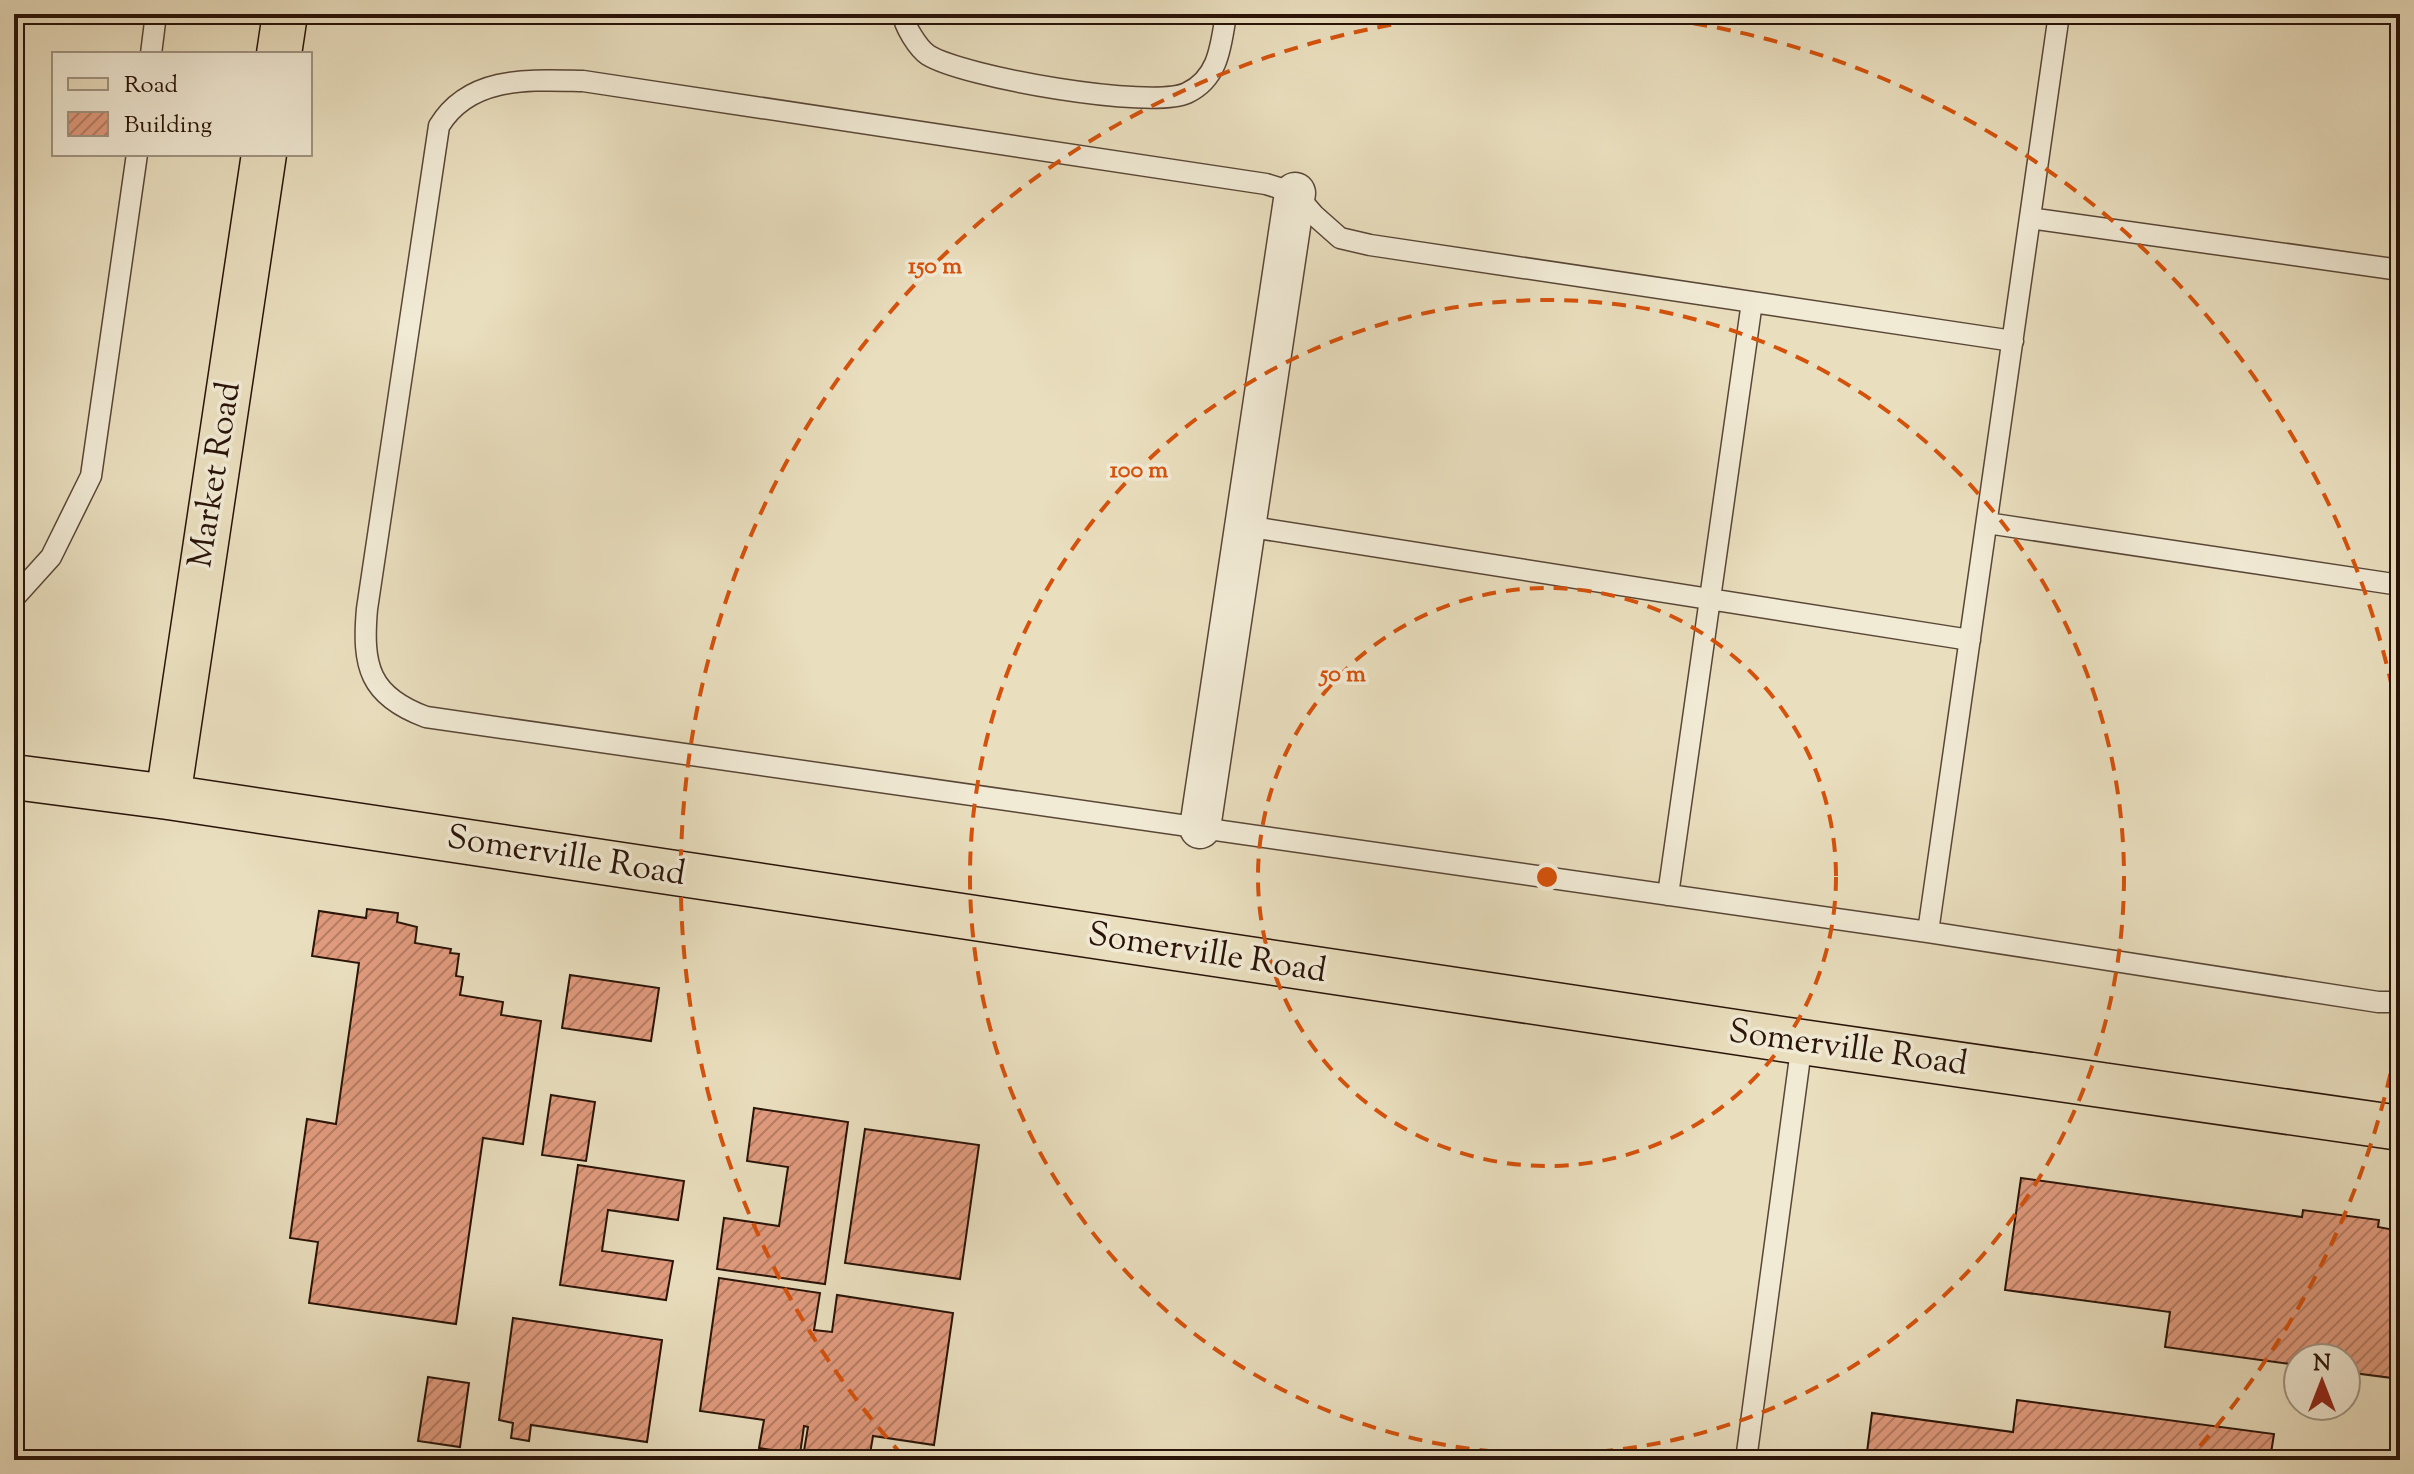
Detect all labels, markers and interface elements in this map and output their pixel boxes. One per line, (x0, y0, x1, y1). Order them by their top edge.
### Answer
legend (52, 52, 312, 156)
text: Road (124, 69, 178, 103)
text: Building (124, 109, 213, 143)
text: 150 m (908, 250, 962, 284)
street label: Market Road (177, 378, 255, 572)
text: 100 m (1110, 454, 1168, 488)
text: 50 m (1318, 658, 1366, 692)
street label: Somerville Road (443, 814, 689, 900)
centre of rings (1533, 863, 1561, 891)
street label: Somerville Road (1084, 911, 1330, 997)
street label: Somerville Road (1725, 1008, 1971, 1090)
north arrow (2282, 1342, 2362, 1422)
text: N (2313, 1349, 2331, 1381)

